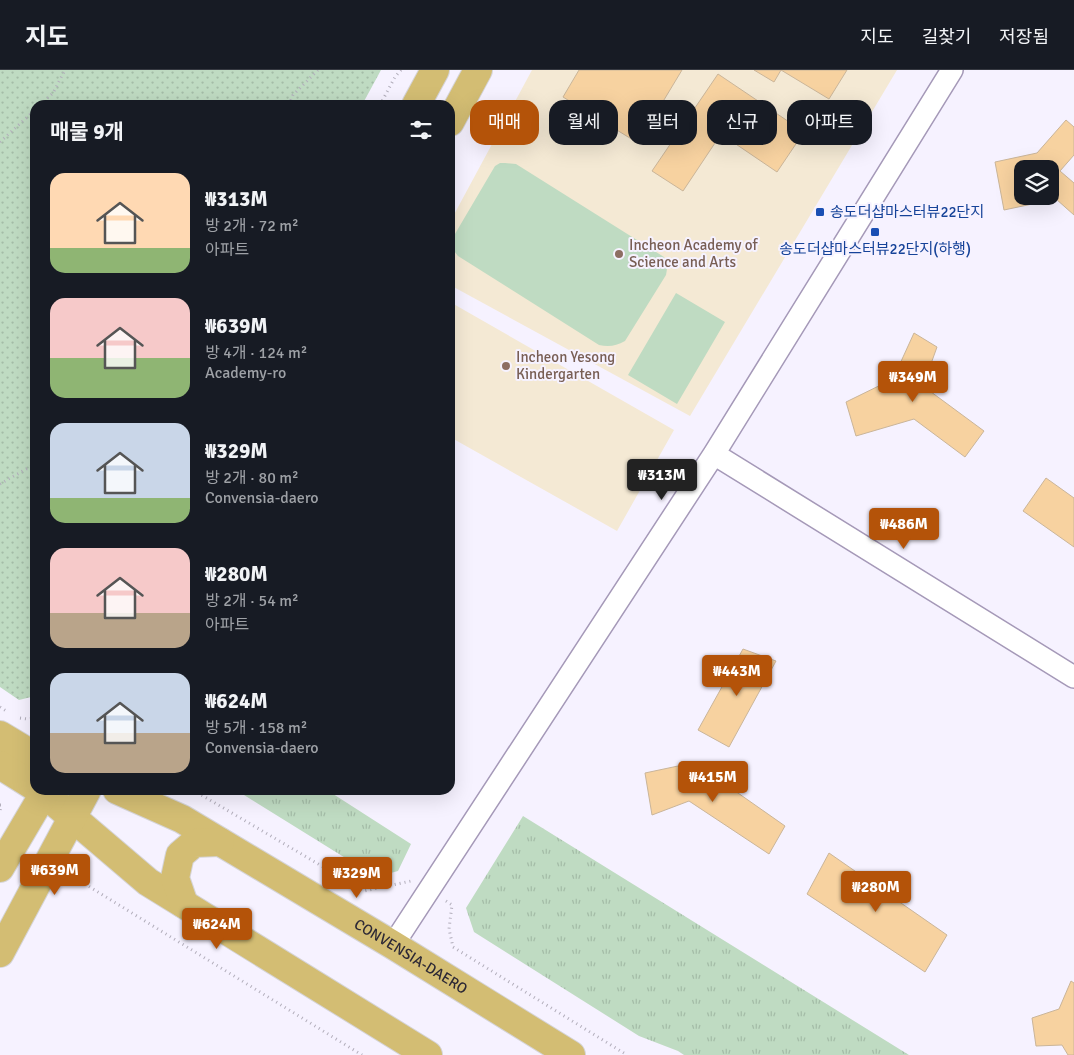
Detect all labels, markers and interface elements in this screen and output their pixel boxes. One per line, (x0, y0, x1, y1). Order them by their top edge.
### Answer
text: 지도 (25, 22, 69, 52)
text: 지도 (861, 26, 894, 48)
text: 길찾기 (922, 26, 971, 48)
text: 저장됨 (999, 26, 1049, 48)
chip: 매매 (470, 100, 539, 145)
chip: 월세 (549, 100, 618, 145)
chip: 필터 (628, 100, 697, 145)
chip: 신규 (707, 100, 777, 145)
chip: 아파트 (787, 100, 872, 145)
icon: filters (407, 116, 435, 144)
text: 매물 9개 (50, 119, 124, 145)
map controls (1014, 160, 1059, 205)
button: layers (1014, 160, 1059, 205)
text: ₩313M (205, 186, 268, 212)
icon: home (90, 193, 150, 253)
place label: 송도더샵마스터뷰22단지 (830, 203, 984, 221)
marker: 송도더샵마스터뷰22단지 (814, 206, 826, 218)
text: 방 2개 · 72 m² (205, 216, 299, 236)
marker: 송도더샵마스터뷰22단지(하행) (869, 226, 881, 238)
place label: Incheon Academy of Science and Arts (629, 236, 758, 271)
text: 아파트 (205, 240, 249, 260)
place label: 송도더샵마스터뷰22단지(하행) (779, 240, 971, 258)
marker: Incheon Academy of Science and Arts (613, 248, 625, 260)
text: ₩639M (205, 313, 268, 339)
icon: home (90, 318, 150, 378)
text: 방 4개 · 124 m² (205, 343, 307, 363)
place label: Incheon Yesong Kindergarten (516, 348, 615, 383)
marker: Incheon Yesong Kindergarten (500, 360, 512, 372)
pin: ₩349M (878, 360, 948, 403)
text: Academy-ro (205, 363, 286, 383)
text: ₩349M (889, 367, 937, 387)
text: ₩329M (205, 438, 268, 464)
icon: home (90, 443, 150, 503)
pin: ₩313M (627, 458, 697, 501)
text: ₩313M (638, 465, 686, 485)
text: 방 2개 · 80 m² (205, 468, 299, 488)
text: Convensia-daero (205, 488, 319, 508)
pin: ₩486M (869, 508, 939, 550)
text: ₩486M (880, 514, 928, 534)
text: ₩280M (205, 561, 268, 587)
icon: home (90, 568, 150, 628)
text: 방 2개 · 54 m² (205, 591, 299, 611)
text: 아파트 (205, 615, 249, 635)
pin: ₩443M (702, 654, 772, 697)
text: ₩443M (713, 661, 761, 681)
text: ₩624M (205, 688, 268, 714)
icon: home (90, 693, 150, 753)
text: 방 5개 · 158 m² (205, 718, 307, 738)
text: Convensia-daero (205, 738, 319, 758)
pin: ₩415M (678, 760, 748, 803)
text: ₩415M (689, 767, 737, 787)
pin: ₩639M (20, 854, 90, 896)
pin: ₩329M (322, 856, 392, 899)
text: ₩639M (31, 860, 79, 880)
text: ₩329M (333, 863, 381, 883)
pin: ₩280M (841, 870, 911, 913)
text: ₩280M (852, 877, 900, 897)
pin: ₩624M (182, 908, 252, 950)
text: ₩624M (193, 914, 241, 934)
street label: CONVENSIA-DAERO (351, 915, 471, 998)

